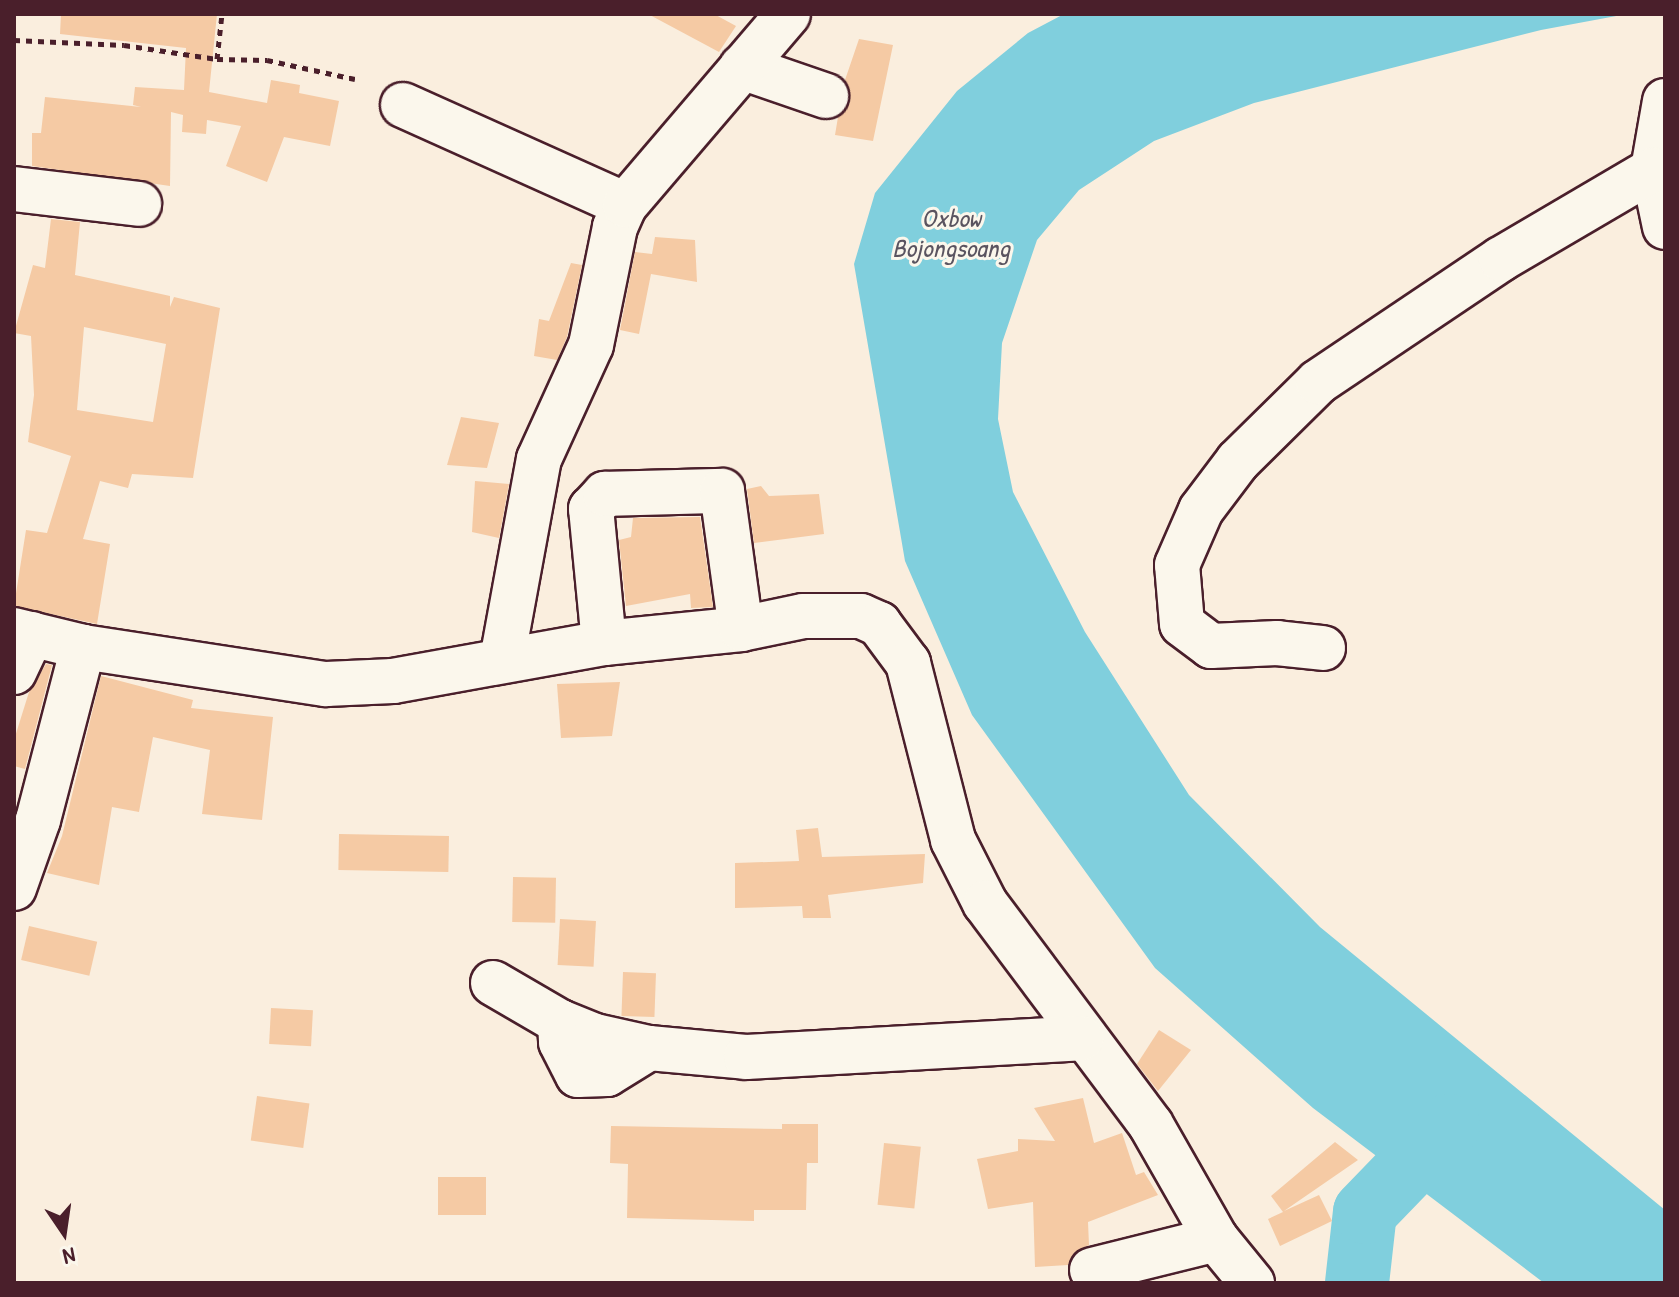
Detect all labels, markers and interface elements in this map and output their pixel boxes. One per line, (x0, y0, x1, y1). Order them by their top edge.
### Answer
water label: Oxbow Bojongsoang (892, 202, 1010, 264)
north arrow (24, 1193, 104, 1273)
text: N (60, 1240, 78, 1272)

